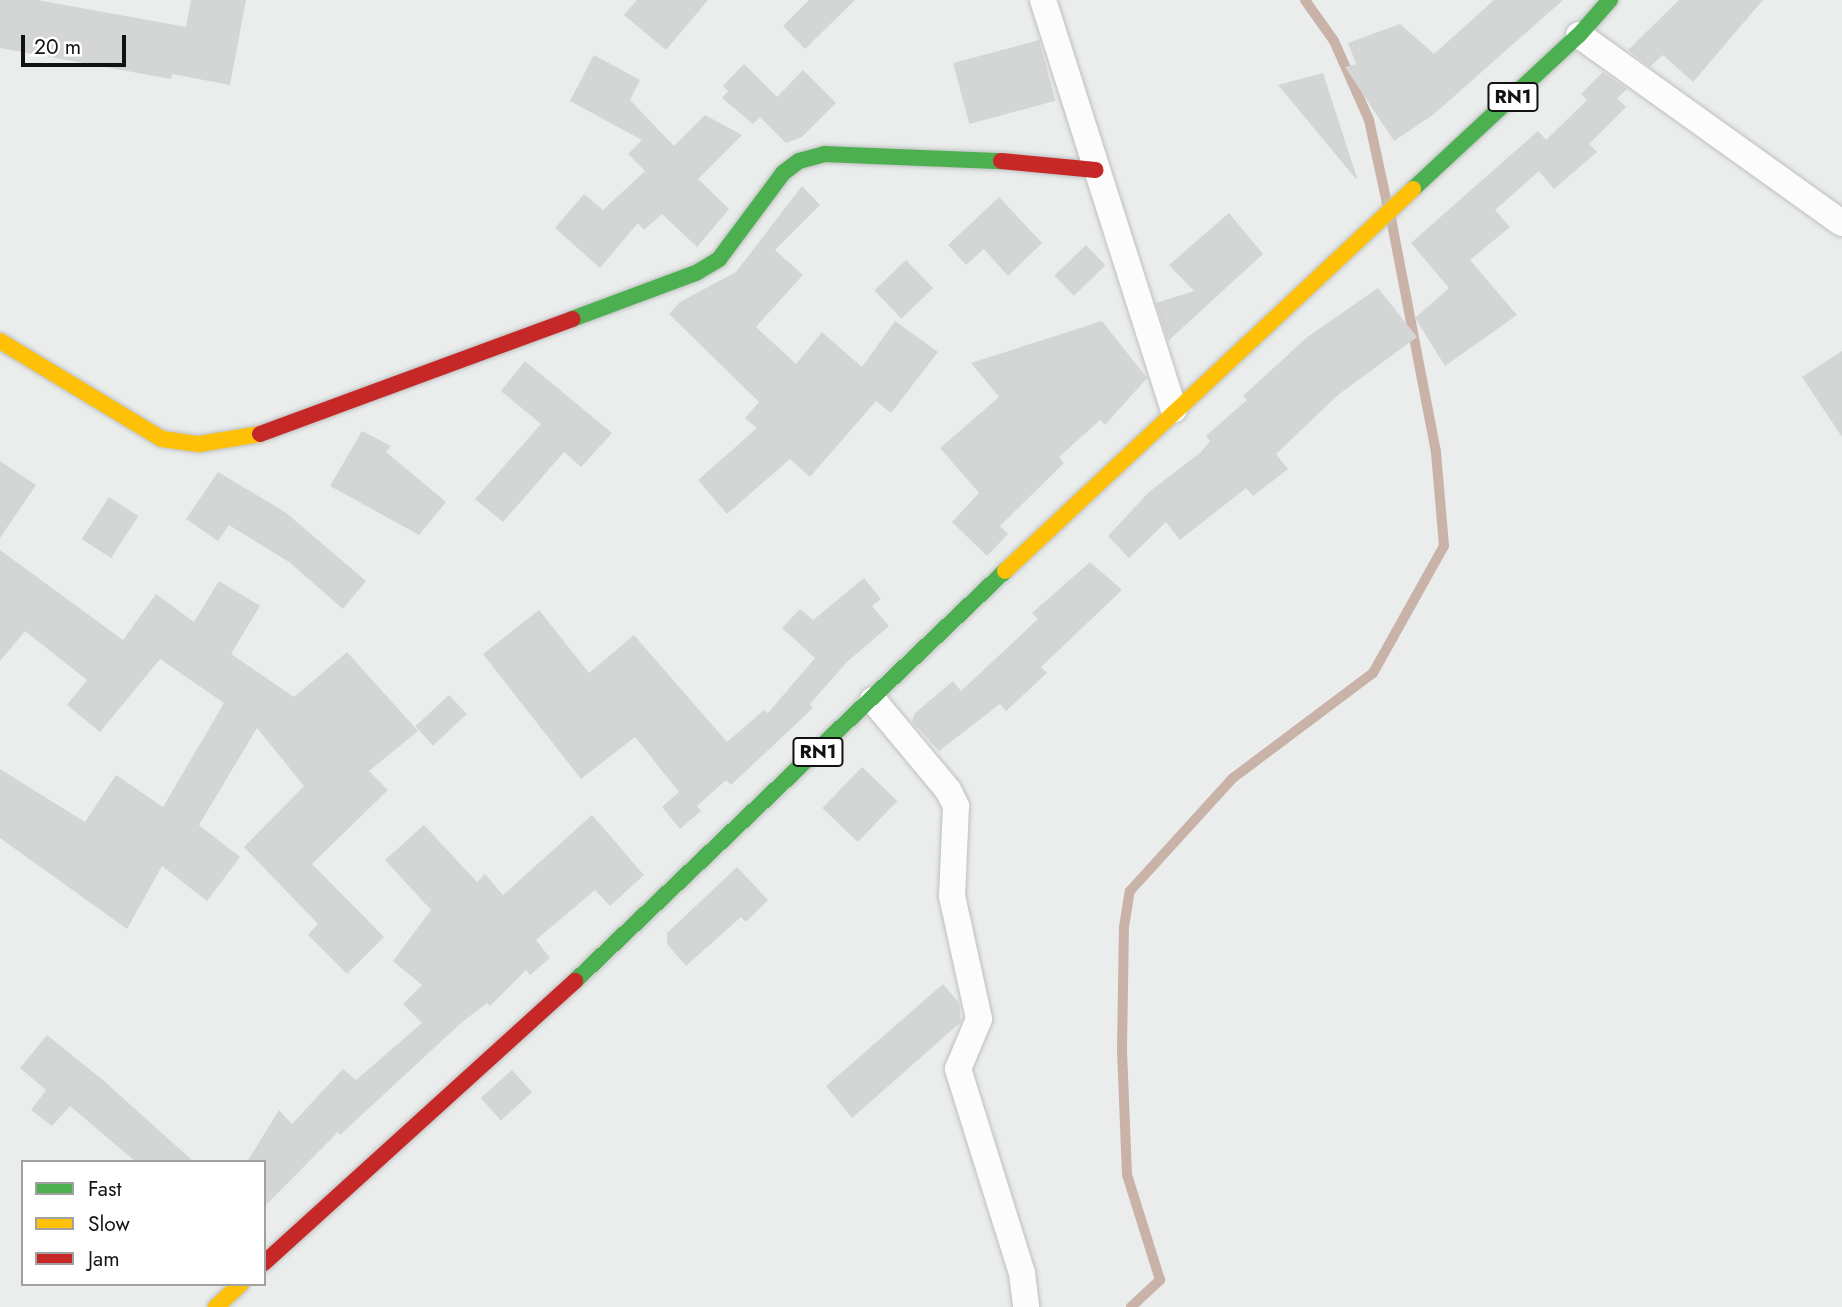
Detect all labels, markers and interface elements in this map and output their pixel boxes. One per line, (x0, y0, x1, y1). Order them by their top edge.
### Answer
scale bar (24, 21, 130, 65)
text: 20 m (34, 32, 81, 62)
road number: RN1 (1487, 82, 1539, 113)
road number: RN1 (792, 736, 844, 768)
legend (21, 1160, 266, 1286)
text: Fast (88, 1174, 121, 1204)
text: Slow (88, 1209, 130, 1239)
text: Jam (88, 1244, 120, 1274)

